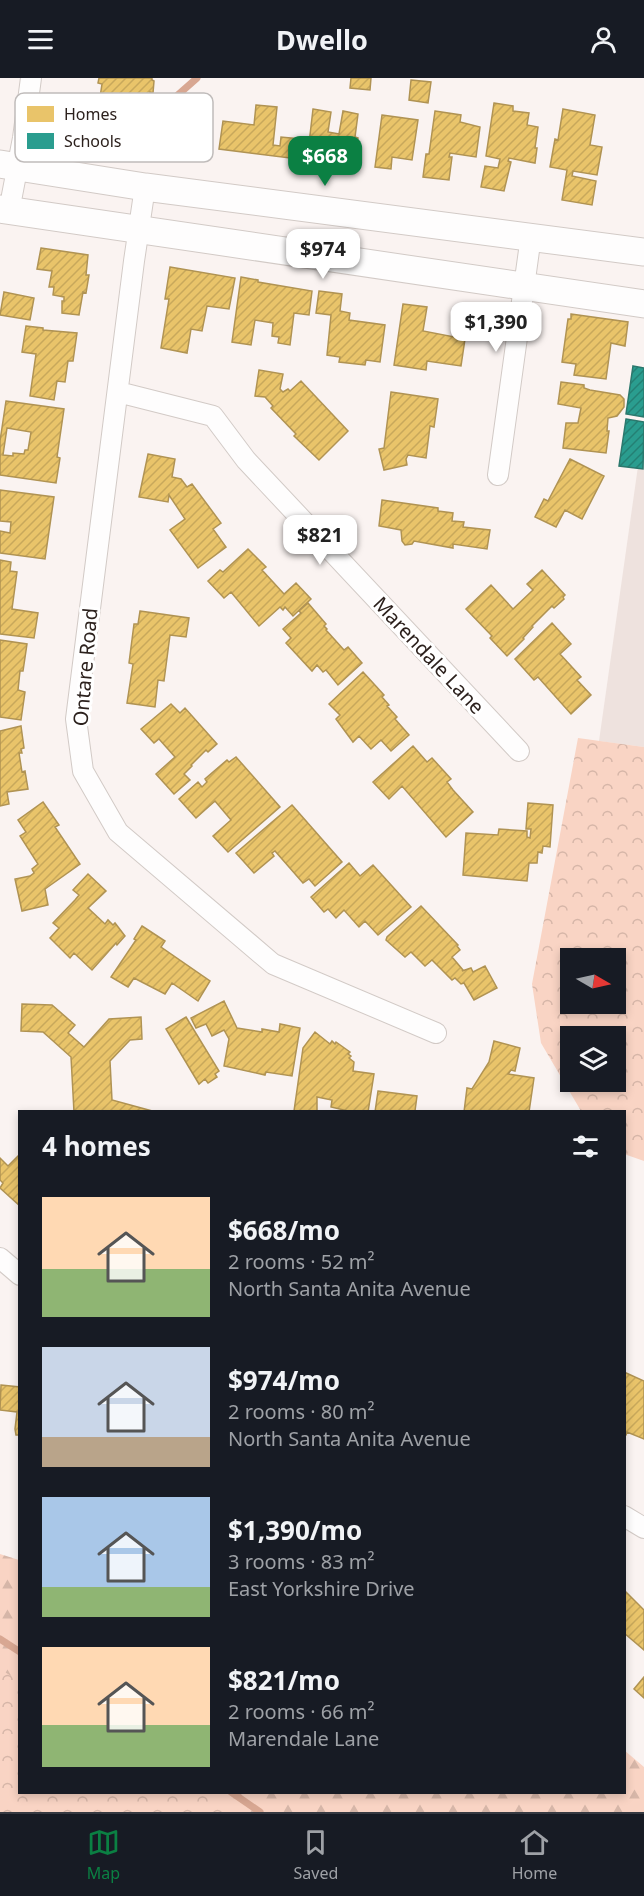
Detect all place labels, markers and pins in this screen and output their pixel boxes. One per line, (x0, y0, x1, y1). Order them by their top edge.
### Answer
pin: $668 (289, 136, 361, 187)
pin: $974 (287, 229, 359, 280)
pin: $1,390 (447, 302, 545, 353)
pin: $821 (284, 515, 356, 566)

